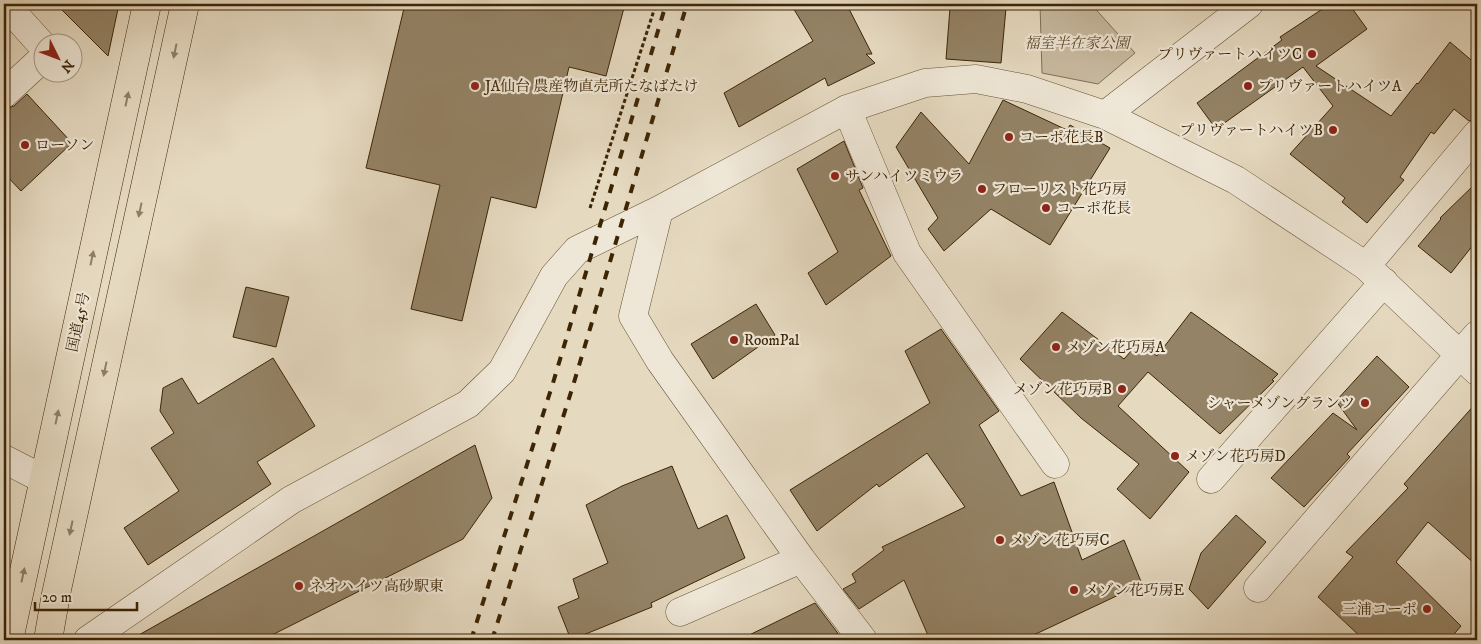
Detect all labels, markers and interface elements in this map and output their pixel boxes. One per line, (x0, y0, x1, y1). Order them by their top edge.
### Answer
north arrow (32, 32, 82, 82)
park label: 福室半在家公園 (1024, 34, 1132, 53)
one-way arrow (170, 44, 178, 60)
place label: プリヴァートハイツC (1158, 45, 1302, 64)
marker: プリヴァートハイツC (1306, 48, 1318, 60)
text: N (56, 56, 77, 77)
place label: JA仙台 農産物直売所たなばたけ (483, 77, 699, 96)
place label: プリヴァートハイツA (1258, 77, 1402, 96)
marker: JA仙台 農産物直売所たなばたけ (469, 80, 481, 92)
marker: プリヴァートハイツA (1242, 80, 1254, 92)
one-way arrow (123, 91, 131, 107)
place label: プリヴァートハイツB (1180, 121, 1323, 140)
marker: プリヴァートハイツB (1327, 124, 1339, 136)
place label: コーポ花長B (1019, 128, 1104, 147)
marker: コーポ花長B (1003, 131, 1015, 143)
place label: ローソン (35, 136, 94, 155)
marker: ローソン (19, 139, 31, 151)
place label: サンハイツミウラ (845, 167, 963, 186)
marker: サンハイツミウラ (829, 170, 841, 182)
place label: フローリスト花巧房 (992, 180, 1127, 199)
marker: フローリスト花巧房 (976, 183, 988, 195)
place label: コーポ花長 (1056, 199, 1131, 218)
marker: コーポ花長 (1040, 202, 1052, 214)
one-way arrow (136, 203, 144, 218)
one-way arrow (88, 250, 96, 265)
street label: 国道45号 (63, 290, 94, 354)
place label: RoomPal (744, 331, 800, 350)
marker: RoomPal (728, 334, 740, 346)
place label: メゾン花巧房A (1066, 338, 1166, 357)
marker: メゾン花巧房A (1050, 341, 1062, 353)
one-way arrow (101, 361, 109, 376)
place label: メゾン花巧房B (1013, 380, 1112, 399)
marker: メゾン花巧房B (1116, 383, 1128, 395)
place label: シャーメゾングランツ (1207, 394, 1355, 413)
marker: シャーメゾングランツ (1359, 397, 1371, 409)
one-way arrow (53, 409, 61, 424)
place label: メゾン花巧房D (1185, 447, 1286, 466)
marker: メゾン花巧房D (1169, 450, 1181, 462)
one-way arrow (66, 520, 74, 536)
place label: メゾン花巧房C (1010, 531, 1110, 550)
marker: メゾン花巧房C (994, 534, 1006, 546)
one-way arrow (19, 568, 27, 583)
place label: ネオハイツ高砂駅東 (309, 577, 444, 596)
scale bar (35, 579, 138, 611)
marker: ネオハイツ高砂駅東 (293, 580, 305, 592)
place label: メゾン花巧房E (1084, 581, 1185, 600)
marker: メゾン花巧房E (1068, 584, 1080, 596)
text: 20 m (42, 588, 72, 607)
place label: 三浦コーポ (1342, 600, 1417, 619)
marker: 三浦コーポ (1421, 603, 1433, 615)

